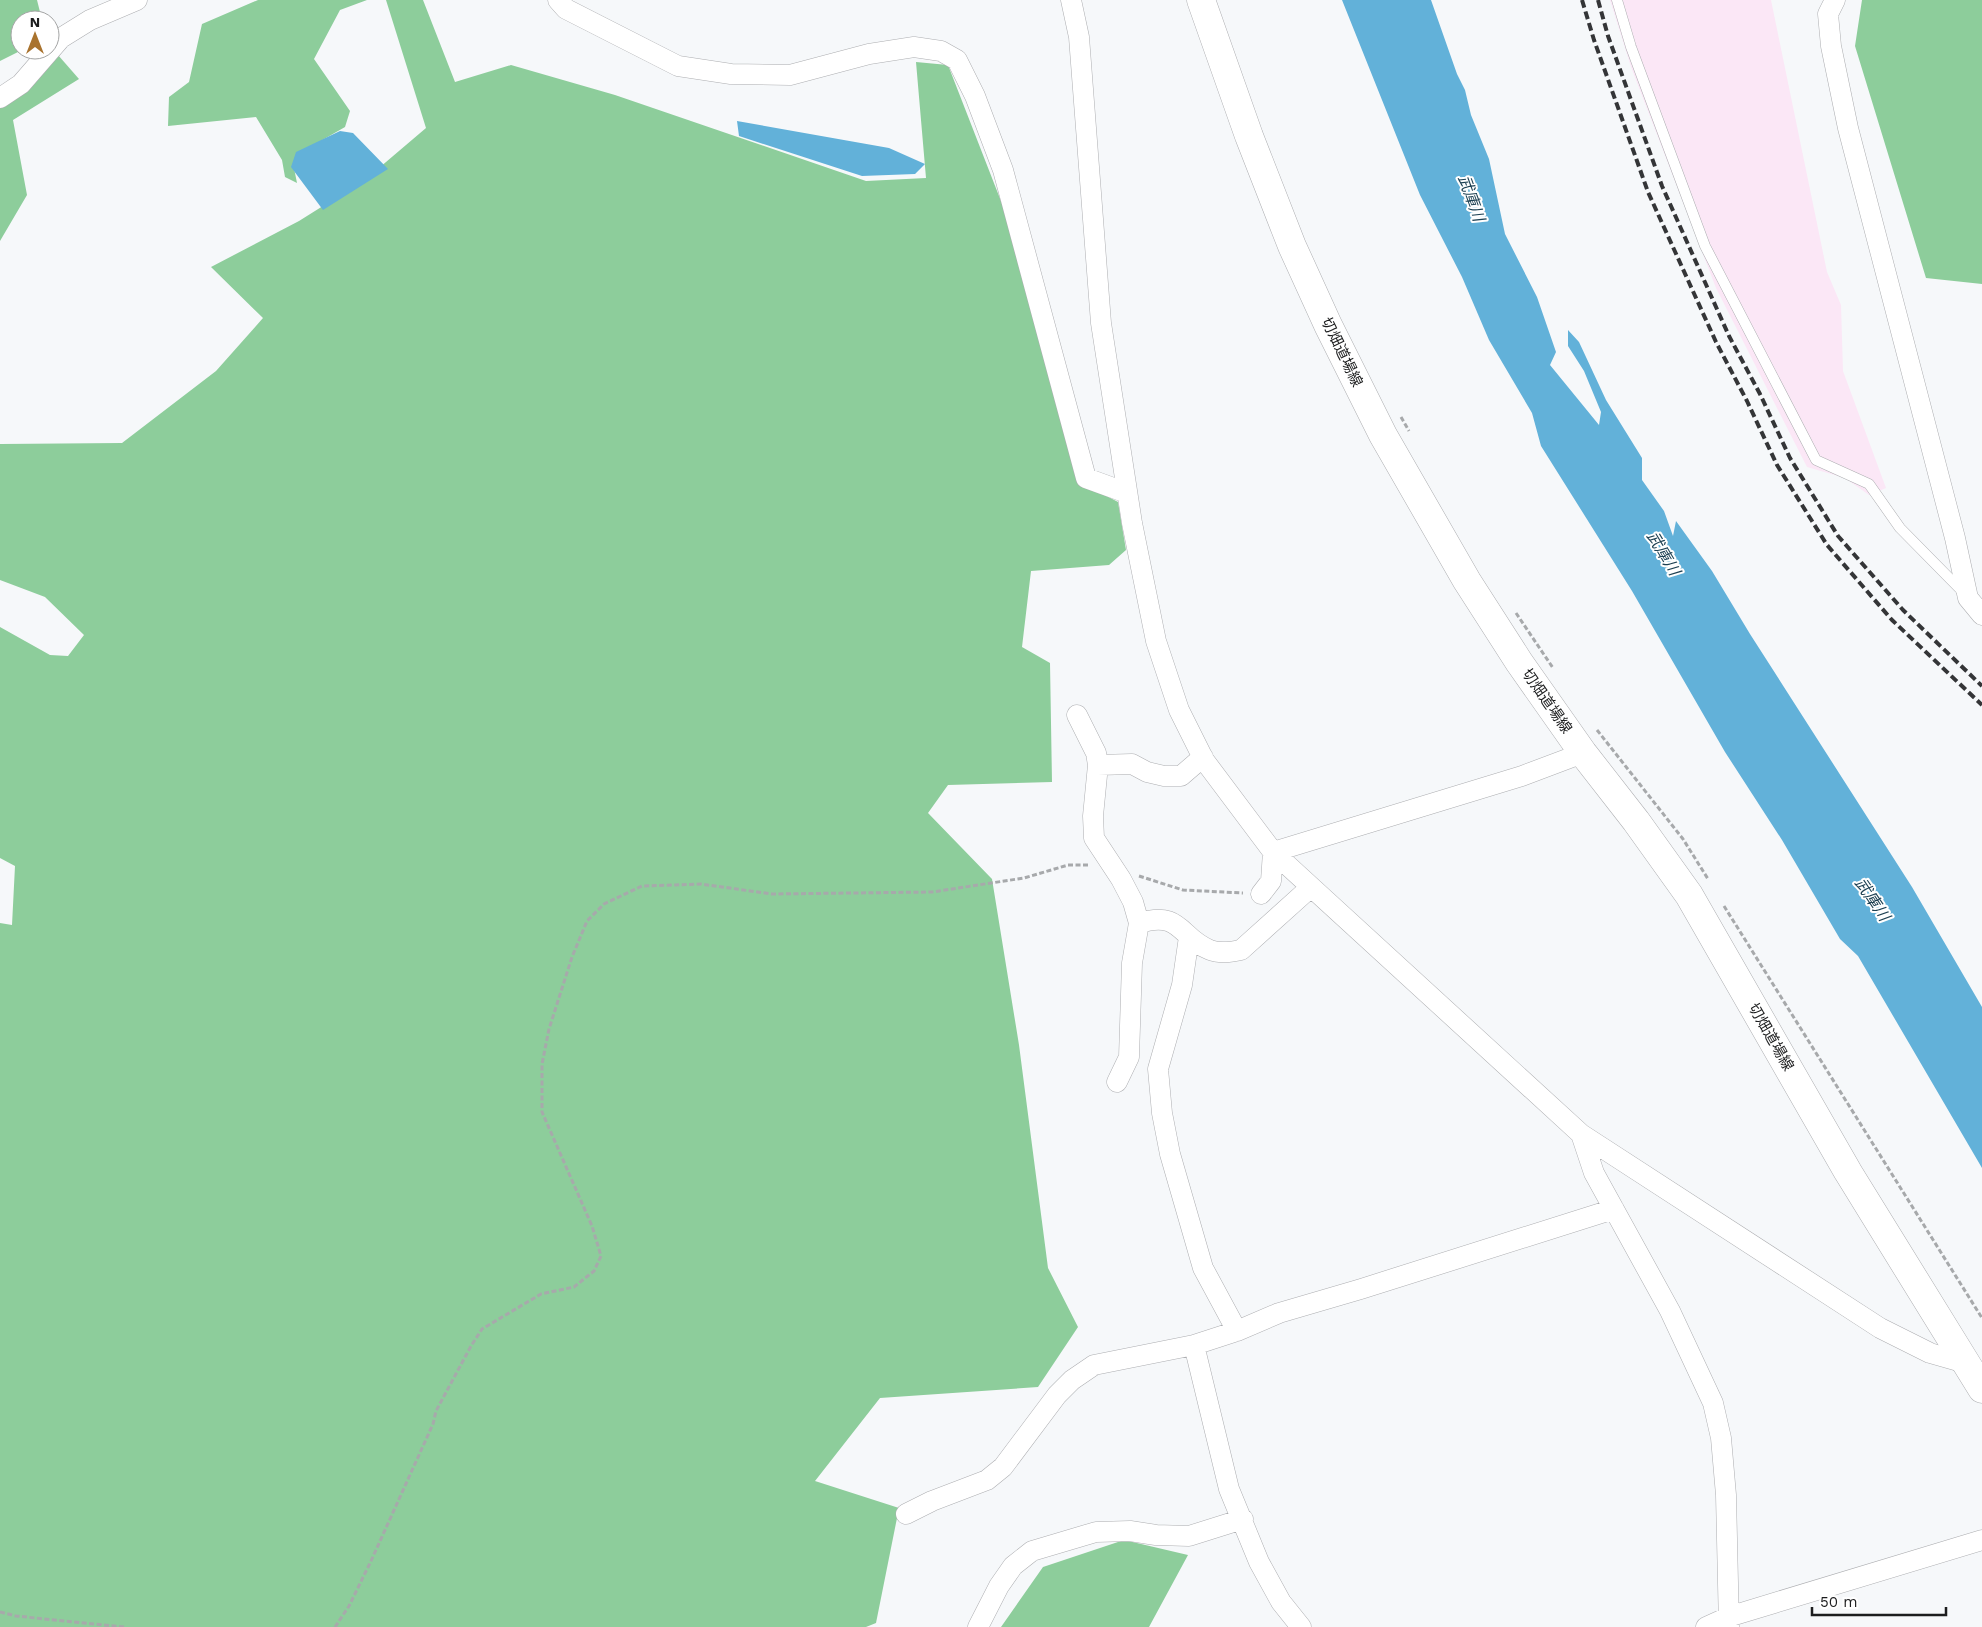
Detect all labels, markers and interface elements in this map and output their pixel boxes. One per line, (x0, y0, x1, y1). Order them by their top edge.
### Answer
north arrow (10, 10, 60, 60)
text: N (30, 14, 40, 30)
water label: 武庫川 (1454, 172, 1489, 226)
street label: 切畑道場線 (1317, 314, 1367, 390)
water label: 武庫川 (1643, 528, 1685, 580)
street label: 切畑道場線 (1518, 665, 1576, 737)
water label: 武庫川 (1851, 874, 1895, 926)
street label: 切畑道場線 (1744, 1000, 1798, 1074)
scale bar (1812, 1584, 1946, 1616)
text: 50 m (1820, 1593, 1857, 1611)

